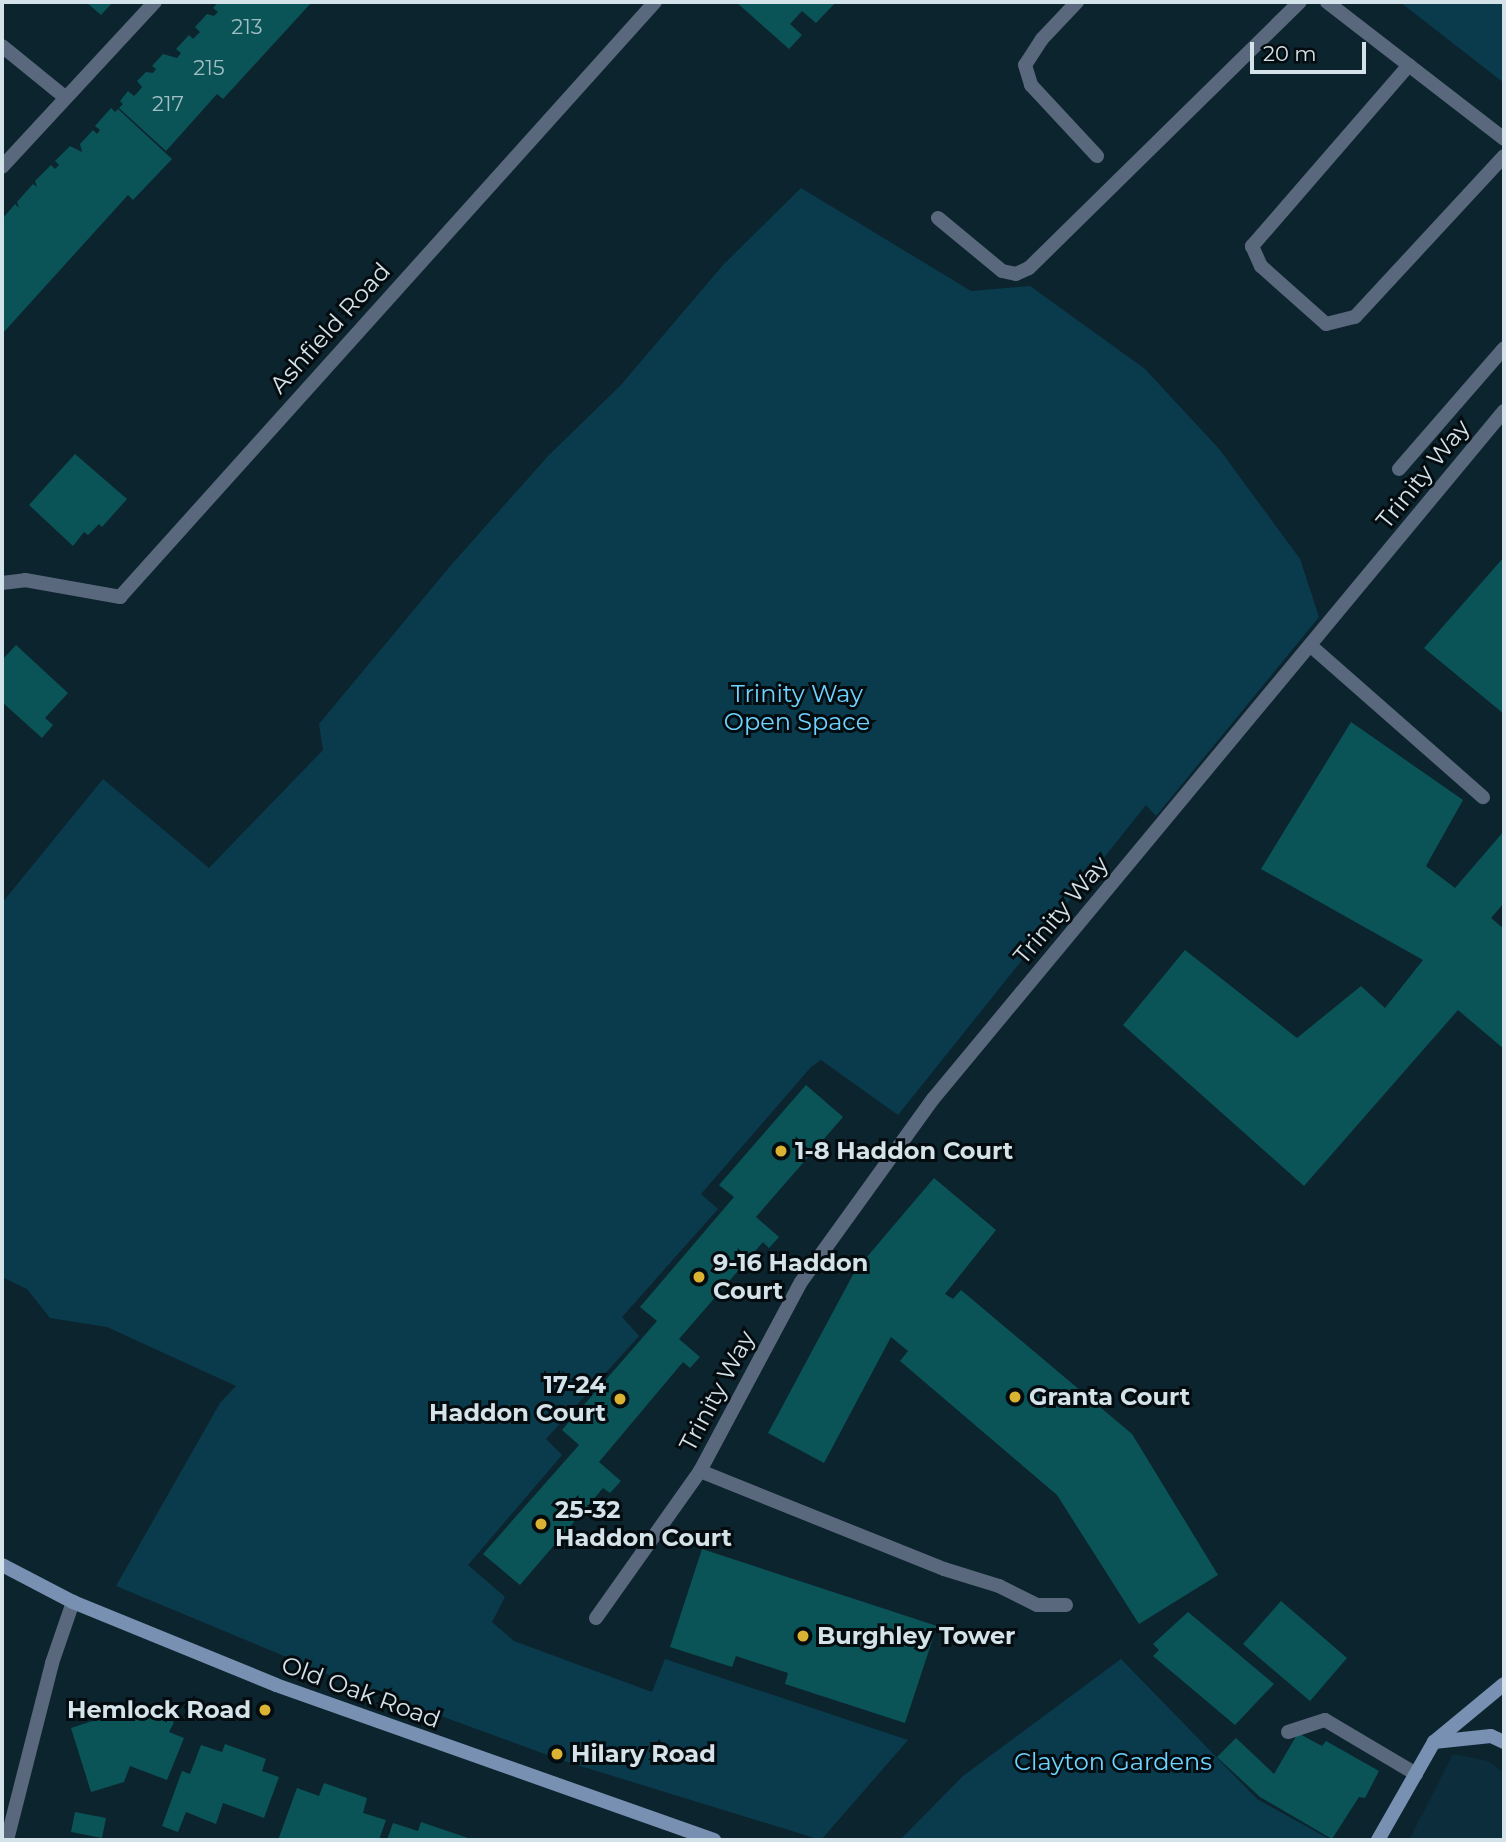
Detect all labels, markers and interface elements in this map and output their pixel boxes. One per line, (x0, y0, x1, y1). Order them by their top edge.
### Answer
house number: 213 (231, 14, 263, 40)
scale bar (1254, 28, 1370, 72)
text: 20 m (1263, 41, 1317, 66)
house number: 215 (193, 55, 225, 81)
house number: 217 (152, 91, 184, 117)
street label: Ashfield Road (264, 257, 396, 399)
street label: Trinity Way (1370, 414, 1476, 534)
park label: Trinity Way Open Space (724, 680, 870, 736)
street label: Trinity Way (1008, 850, 1114, 970)
place label: 1-8 Haddon Court (795, 1137, 1013, 1165)
marker: 1-8 Haddon Court (773, 1143, 789, 1159)
place label: 9-16 Haddon Court (713, 1249, 868, 1305)
marker: 9-16 Haddon Court (691, 1269, 707, 1285)
street label: Trinity Way (673, 1326, 761, 1456)
place label: 17-24 Haddon Court (429, 1371, 606, 1427)
place label: Granta Court (1029, 1383, 1190, 1411)
marker: Granta Court (1007, 1389, 1023, 1405)
marker: 17-24 Haddon Court (612, 1391, 628, 1407)
place label: 25-32 Haddon Court (555, 1496, 732, 1552)
marker: 25-32 Haddon Court (533, 1516, 549, 1532)
place label: Burghley Tower (817, 1622, 1015, 1650)
marker: Burghley Tower (795, 1628, 811, 1644)
street label: Old Oak Road (278, 1650, 444, 1734)
place label: Hemlock Road (67, 1696, 251, 1724)
marker: Hemlock Road (257, 1702, 273, 1718)
place label: Hilary Road (571, 1740, 716, 1768)
marker: Hilary Road (549, 1746, 565, 1762)
park label: Clayton Gardens (1014, 1748, 1212, 1776)

